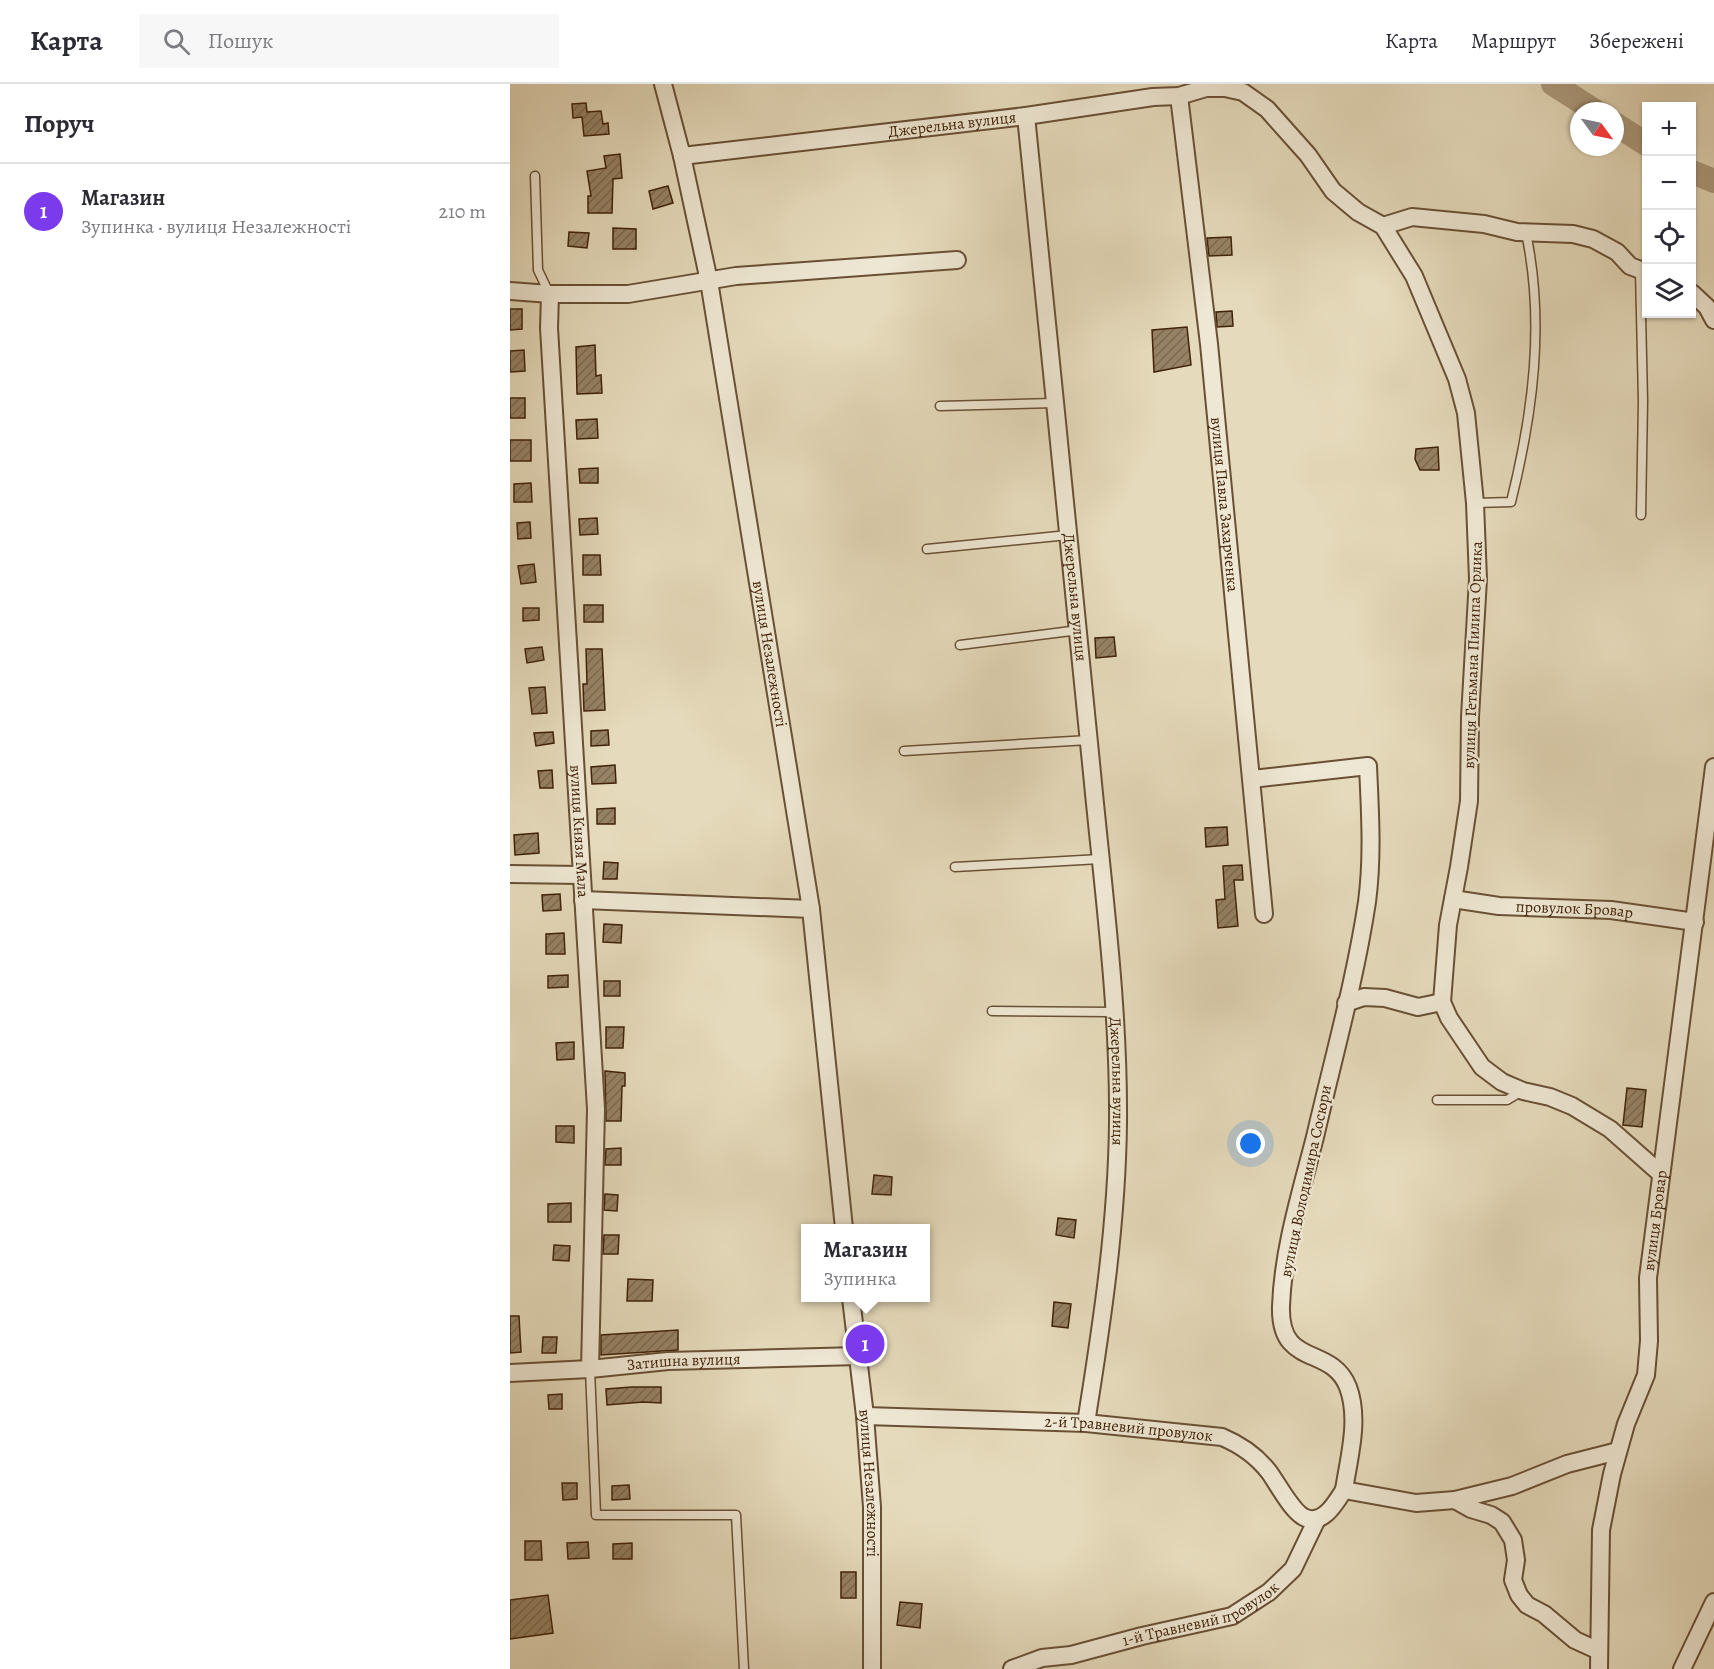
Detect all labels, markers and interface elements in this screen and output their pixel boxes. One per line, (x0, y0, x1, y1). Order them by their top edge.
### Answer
search box (139, 14, 559, 68)
text: Карта (30, 22, 103, 60)
icon: search (160, 25, 193, 58)
text: Пошук (208, 26, 273, 56)
text: Карта (1385, 27, 1438, 55)
text: Маршрут (1471, 27, 1556, 55)
text: Збережені (1589, 27, 1684, 55)
north arrow (1570, 102, 1624, 156)
map controls (1642, 102, 1696, 318)
button: + (1642, 102, 1696, 156)
text: Поруч (24, 106, 95, 141)
street label: Джерельна вулиця (887, 106, 1018, 143)
button: − (1642, 156, 1696, 210)
text: Магазин (81, 183, 165, 213)
text: 1 (40, 198, 47, 225)
text: 210 m (438, 198, 486, 225)
button: locate (1642, 210, 1696, 264)
text: Зупинка · вулиця Незалежності (81, 213, 351, 240)
button: layers (1642, 264, 1696, 318)
street label: вулиця Павла Захарченка (1205, 416, 1244, 593)
street label: Джерельна вулиця (1058, 532, 1092, 663)
street label: вулиця Гетьмана Пилипа Орлика (1458, 540, 1488, 769)
street label: вулиця Незалежності (747, 579, 792, 729)
street label: вулиця Князя Мала (564, 764, 594, 899)
street label: провулок Бровар (1515, 896, 1634, 924)
street label: Джерельна вулиця (1104, 1016, 1129, 1146)
street label: вулиця Володимира Сосюри (1275, 1083, 1337, 1279)
your location (1236, 1129, 1265, 1158)
street label: вулиця Бровар (1638, 1169, 1673, 1272)
popup (801, 1224, 930, 1302)
text: Магазин (823, 1235, 908, 1265)
text: Зупинка (823, 1265, 897, 1292)
pin: 1 (846, 1322, 884, 1366)
street label: Затишна вулиця (626, 1348, 741, 1376)
street label: вулиця Незалежності (853, 1408, 883, 1557)
street label: 2-й Травневий провулок (1044, 1411, 1214, 1447)
street label: 1-й Травневий провулок (1120, 1577, 1284, 1652)

